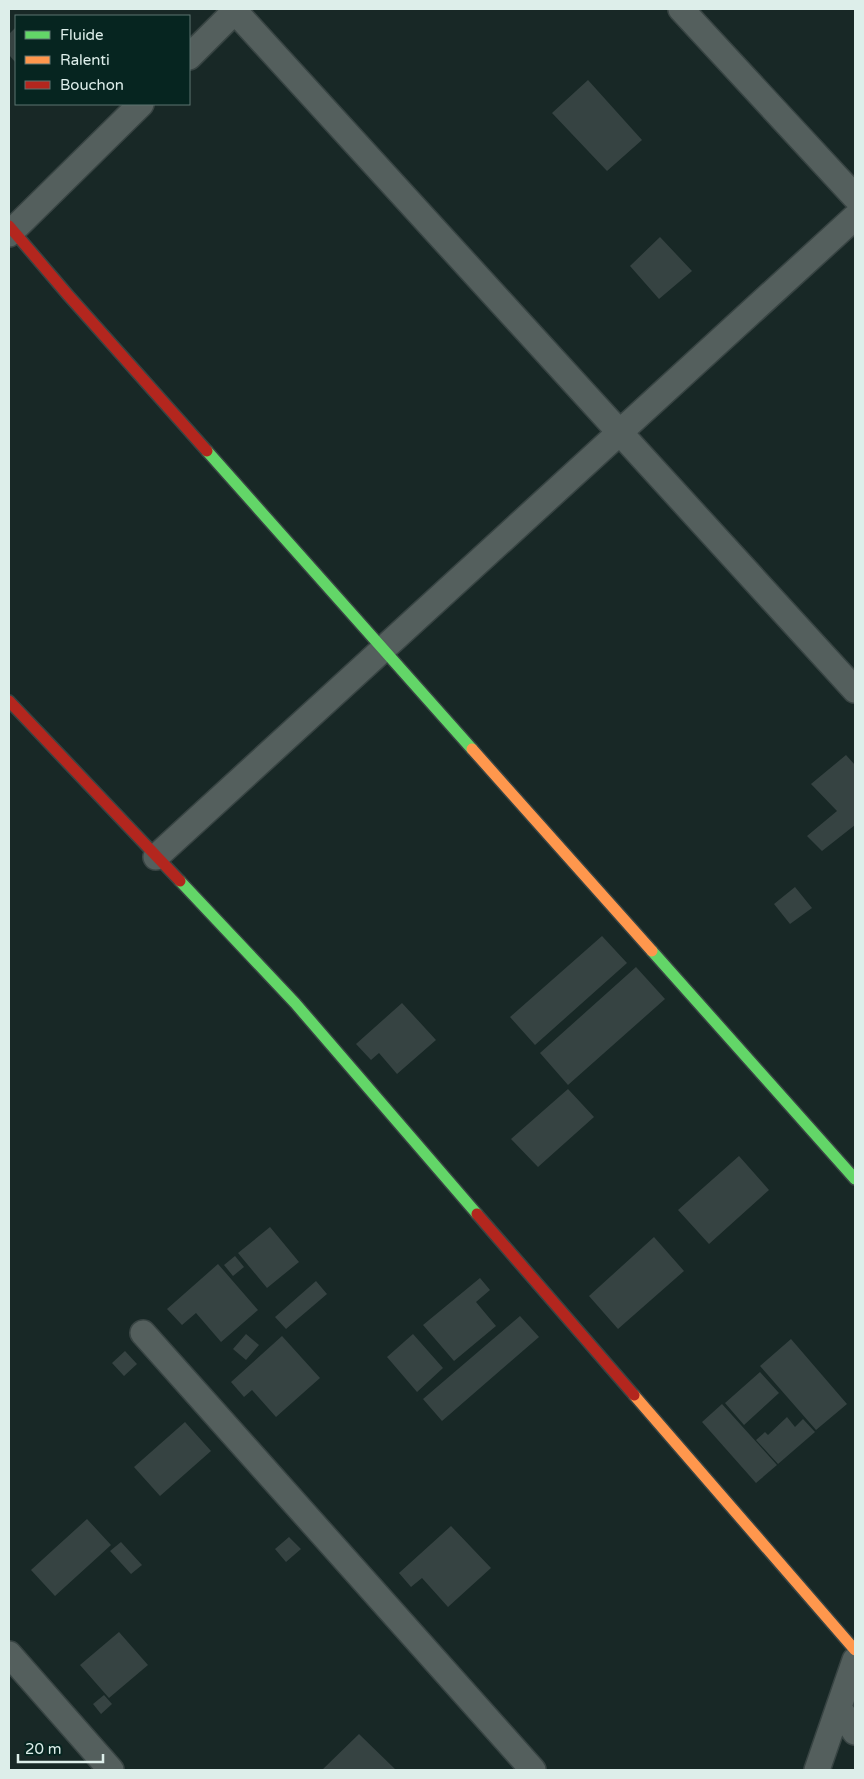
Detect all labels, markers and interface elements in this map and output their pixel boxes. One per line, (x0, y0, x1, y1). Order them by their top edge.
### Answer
legend (15, 15, 190, 105)
text: Fluide (60, 26, 104, 44)
text: Ralenti (60, 51, 110, 69)
text: Bouchon (60, 76, 124, 94)
scale bar (18, 1732, 102, 1764)
text: 20 m (25, 1740, 62, 1758)

